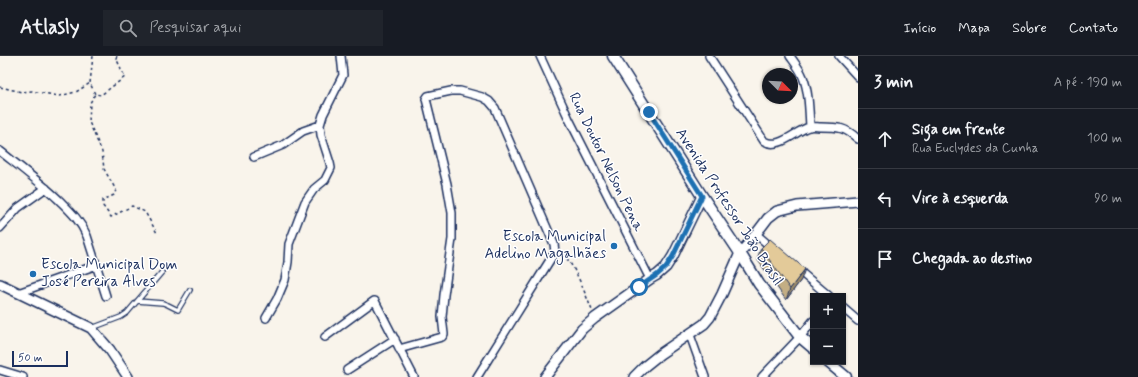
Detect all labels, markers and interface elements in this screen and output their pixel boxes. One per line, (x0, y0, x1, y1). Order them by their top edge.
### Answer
search box (103, 10, 383, 46)
text: Atlasly (20, 15, 79, 40)
icon: search (117, 17, 139, 39)
text: Pesquisar aqui (149, 18, 241, 38)
text: Início (903, 19, 936, 37)
text: Mapa (958, 19, 990, 37)
text: Sobre (1012, 19, 1047, 37)
text: Contato (1069, 19, 1118, 37)
north arrow (762, 68, 798, 104)
text: 3 min (874, 71, 913, 93)
text: A pé · 190 m (1054, 74, 1122, 91)
street label: Rua Doutor Nelson Pena (564, 89, 649, 236)
route end (640, 103, 658, 121)
text: Siga em frente (912, 120, 1005, 140)
street label: Avenida Professor João Brasil (670, 124, 788, 290)
icon: ahead (874, 128, 896, 150)
text: 100 m (1087, 130, 1122, 147)
text: Rua Euclydes da Cunha (912, 140, 1038, 157)
icon: left (874, 188, 896, 210)
text: Vire à esquerda (912, 189, 1008, 209)
text: 90 m (1094, 190, 1122, 207)
place label: Escola Municipal Adelino Magalhães (484, 227, 606, 265)
marker: Escola Municipal Adelino Magalhães (609, 241, 619, 251)
icon: arrive (874, 248, 896, 270)
text: Chegada ao destino (912, 249, 1032, 269)
place label: Escola Municipal Dom José Pereira Alves (41, 255, 177, 292)
marker: Escola Municipal Dom José Pereira Alves (28, 269, 38, 279)
route start (630, 278, 648, 296)
map controls (810, 293, 846, 365)
button: + (810, 293, 846, 329)
button: − (810, 329, 846, 365)
scale bar (12, 349, 68, 368)
text: 50 m (18, 351, 43, 365)

